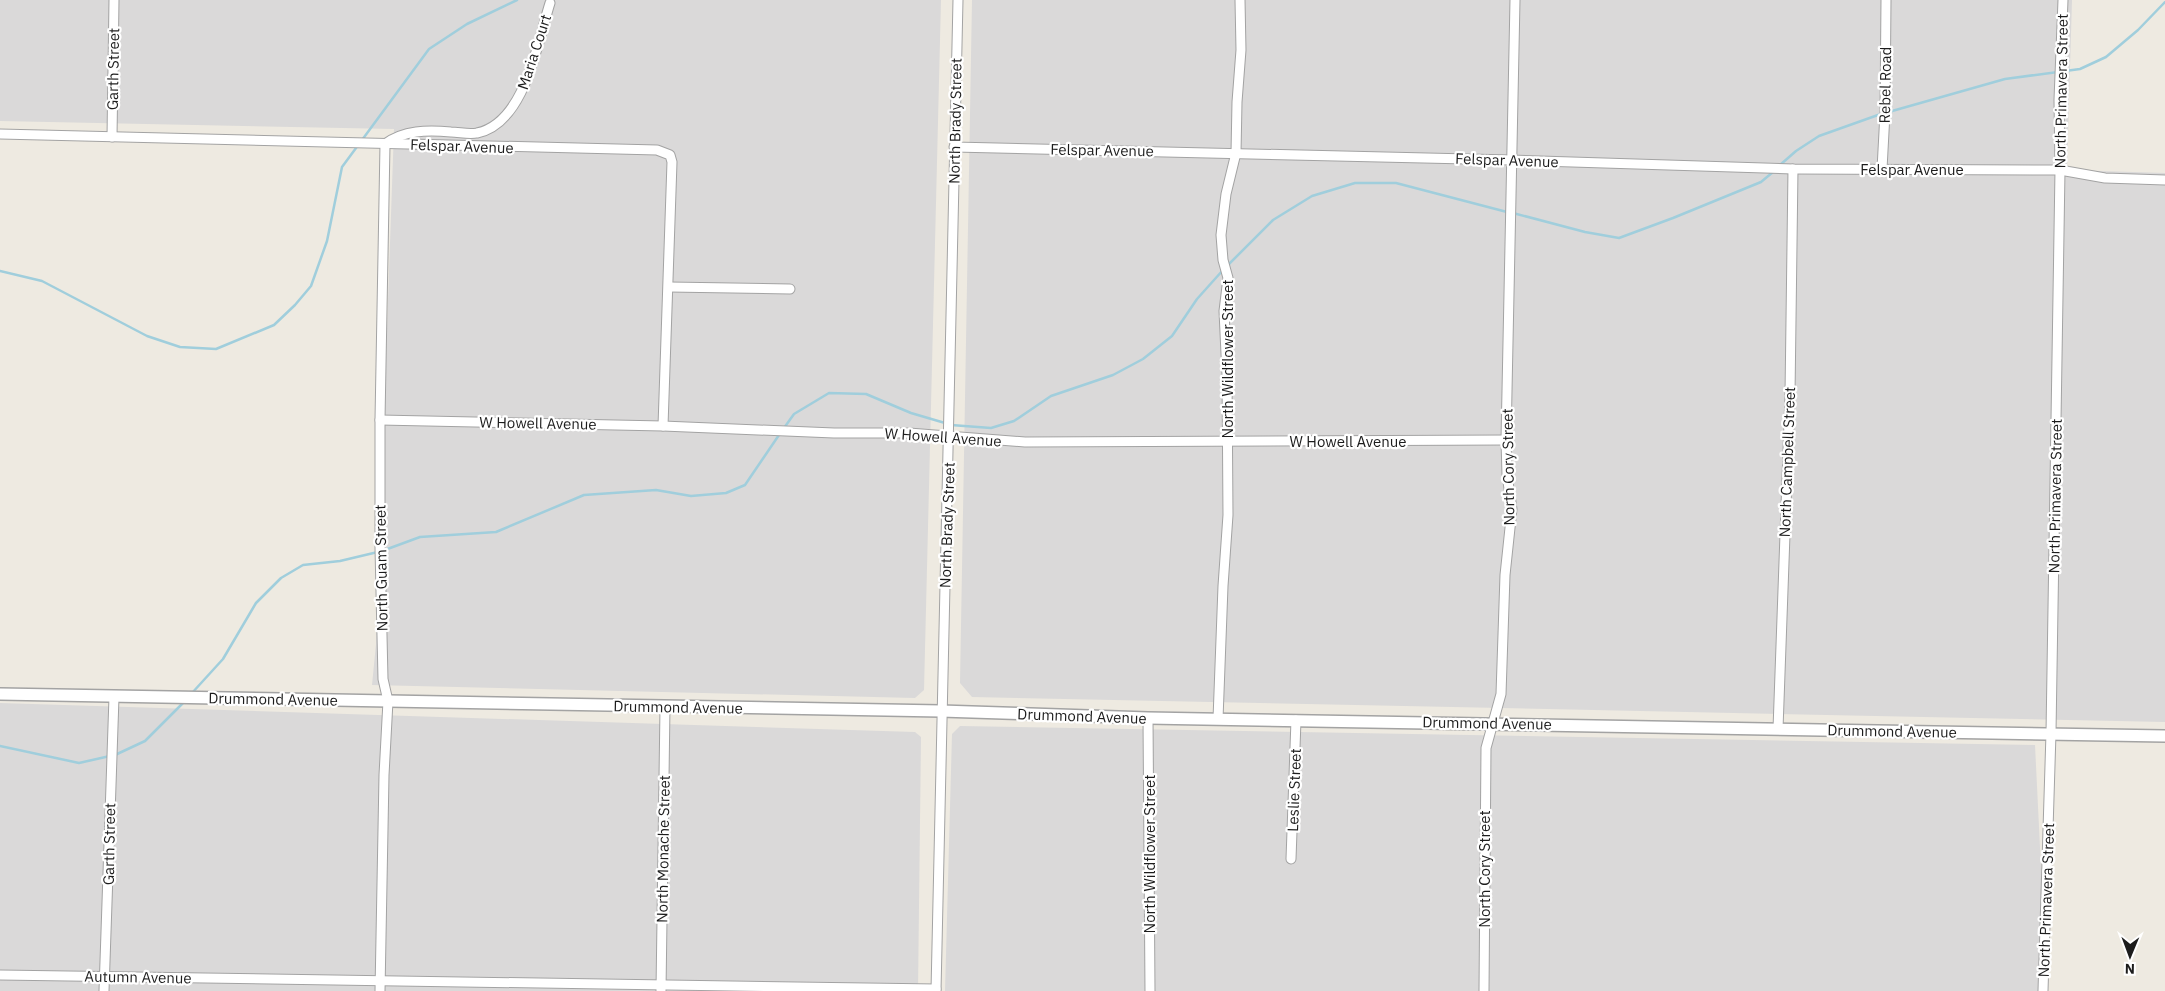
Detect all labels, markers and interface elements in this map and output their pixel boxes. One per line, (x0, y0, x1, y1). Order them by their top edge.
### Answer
street label: Maria Court (513, 12, 555, 92)
street label: North Primavera Street (2050, 13, 2072, 169)
street label: Garth Street (103, 28, 123, 110)
street label: Rebel Road (1875, 47, 1895, 123)
street label: North Brady Street (944, 58, 966, 184)
street label: Felspar Avenue (410, 135, 514, 157)
street label: Felspar Avenue (1050, 140, 1154, 160)
street label: Felspar Avenue (1455, 149, 1559, 171)
street label: Felspar Avenue (1860, 160, 1964, 179)
street label: North Wildflower Street (1218, 280, 1237, 438)
street label: North Campbell Street (1775, 386, 1799, 538)
street label: North Cory Street (1497, 408, 1519, 526)
street label: W Howell Avenue (479, 412, 597, 434)
street label: North Primavera Street (2044, 418, 2066, 574)
street label: W Howell Avenue (884, 423, 1002, 451)
street label: W Howell Avenue (1289, 432, 1407, 451)
street label: North Brady Street (935, 462, 959, 588)
street label: North Guam Street (370, 505, 392, 631)
street label: Drummond Avenue (208, 688, 338, 710)
street label: Drummond Avenue (613, 696, 743, 718)
street label: Drummond Avenue (1017, 704, 1147, 728)
street label: Drummond Avenue (1422, 712, 1552, 734)
street label: Drummond Avenue (1827, 720, 1957, 742)
street label: Leslie Street (1283, 748, 1305, 832)
street label: North Monache Street (652, 775, 674, 923)
street label: North Wildflower Street (1140, 775, 1159, 933)
street label: Garth Street (99, 803, 119, 885)
street label: North Cory Street (1475, 810, 1494, 928)
street label: North Primavera Street (2034, 822, 2058, 978)
north arrow (2105, 931, 2155, 981)
text: N (2125, 960, 2135, 978)
street label: Autumn Avenue (84, 967, 192, 987)

